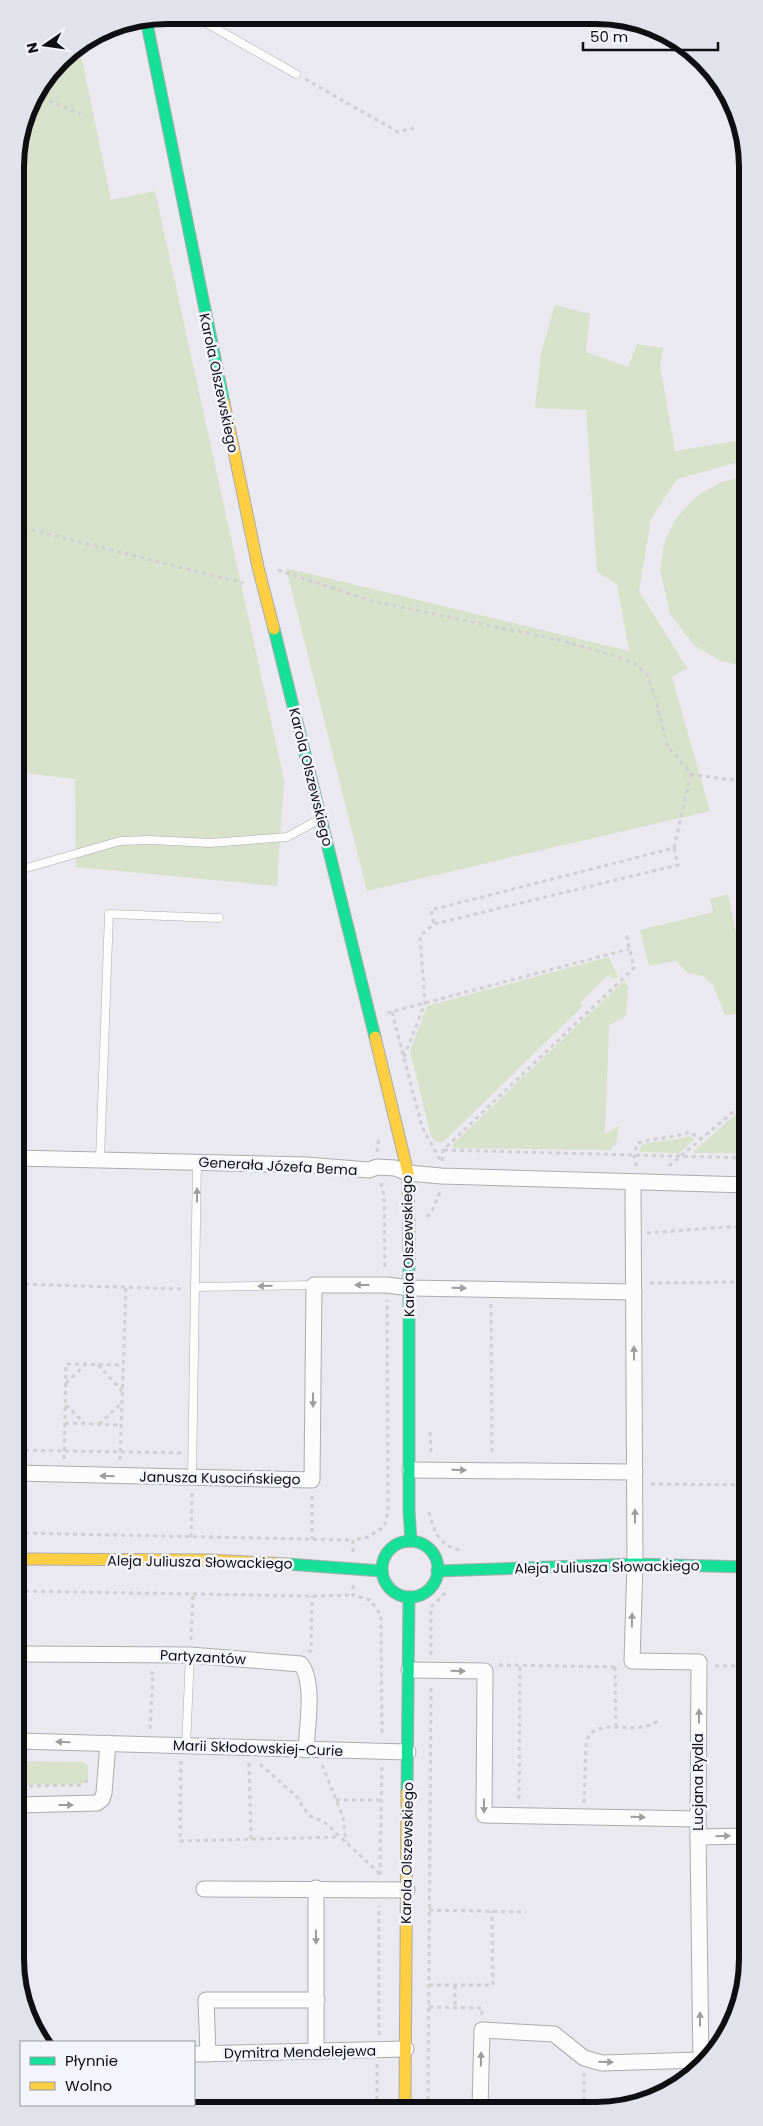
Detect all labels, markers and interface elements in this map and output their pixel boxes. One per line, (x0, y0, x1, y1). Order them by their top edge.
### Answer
north arrow (20, 20, 70, 70)
scale bar (583, 20, 718, 52)
text: 50 m (590, 26, 628, 47)
text: N (21, 41, 43, 55)
street label: Karola Olszewskiego (194, 311, 244, 455)
street label: Karola Olszewskiego (284, 706, 338, 848)
street label: Generała Józefa Bema (198, 1152, 358, 1180)
street label: Karola Olszewskiego (397, 1175, 419, 1317)
one-way arrow (193, 1186, 201, 1202)
one-way arrow (353, 1281, 369, 1289)
one-way arrow (257, 1282, 273, 1290)
one-way arrow (451, 1285, 467, 1293)
one-way arrow (630, 1345, 638, 1361)
one-way arrow (309, 1392, 317, 1408)
one-way arrow (451, 1466, 467, 1474)
street label: Janusza Kusocińskiego (139, 1467, 301, 1489)
one-way arrow (99, 1471, 115, 1479)
one-way arrow (631, 1507, 639, 1523)
street label: Aleja Juliusza Słowackiego (107, 1550, 293, 1574)
street label: Aleja Juliusza Słowackiego (514, 1555, 700, 1579)
one-way arrow (628, 1612, 636, 1628)
street label: Partyzantów (159, 1645, 247, 1669)
one-way arrow (450, 1667, 466, 1675)
one-way arrow (695, 1708, 703, 1724)
street label: Lucjana Rydla (688, 1733, 708, 1831)
street label: Marii Skłodowskiej-Curie (173, 1735, 344, 1761)
one-way arrow (54, 1738, 70, 1746)
street label: Karola Olszewskiego (396, 1782, 418, 1924)
one-way arrow (480, 1799, 488, 1815)
one-way arrow (59, 1801, 75, 1809)
one-way arrow (630, 1813, 646, 1821)
one-way arrow (715, 1832, 731, 1840)
one-way arrow (312, 1929, 320, 1945)
one-way arrow (696, 2010, 704, 2026)
legend (20, 2041, 195, 2106)
street label: Dymitra Mendelejewa (224, 2041, 376, 2063)
text: Płynnie (65, 2050, 118, 2071)
one-way arrow (477, 2051, 485, 2067)
one-way arrow (599, 2058, 615, 2066)
text: Wolno (65, 2075, 112, 2096)

